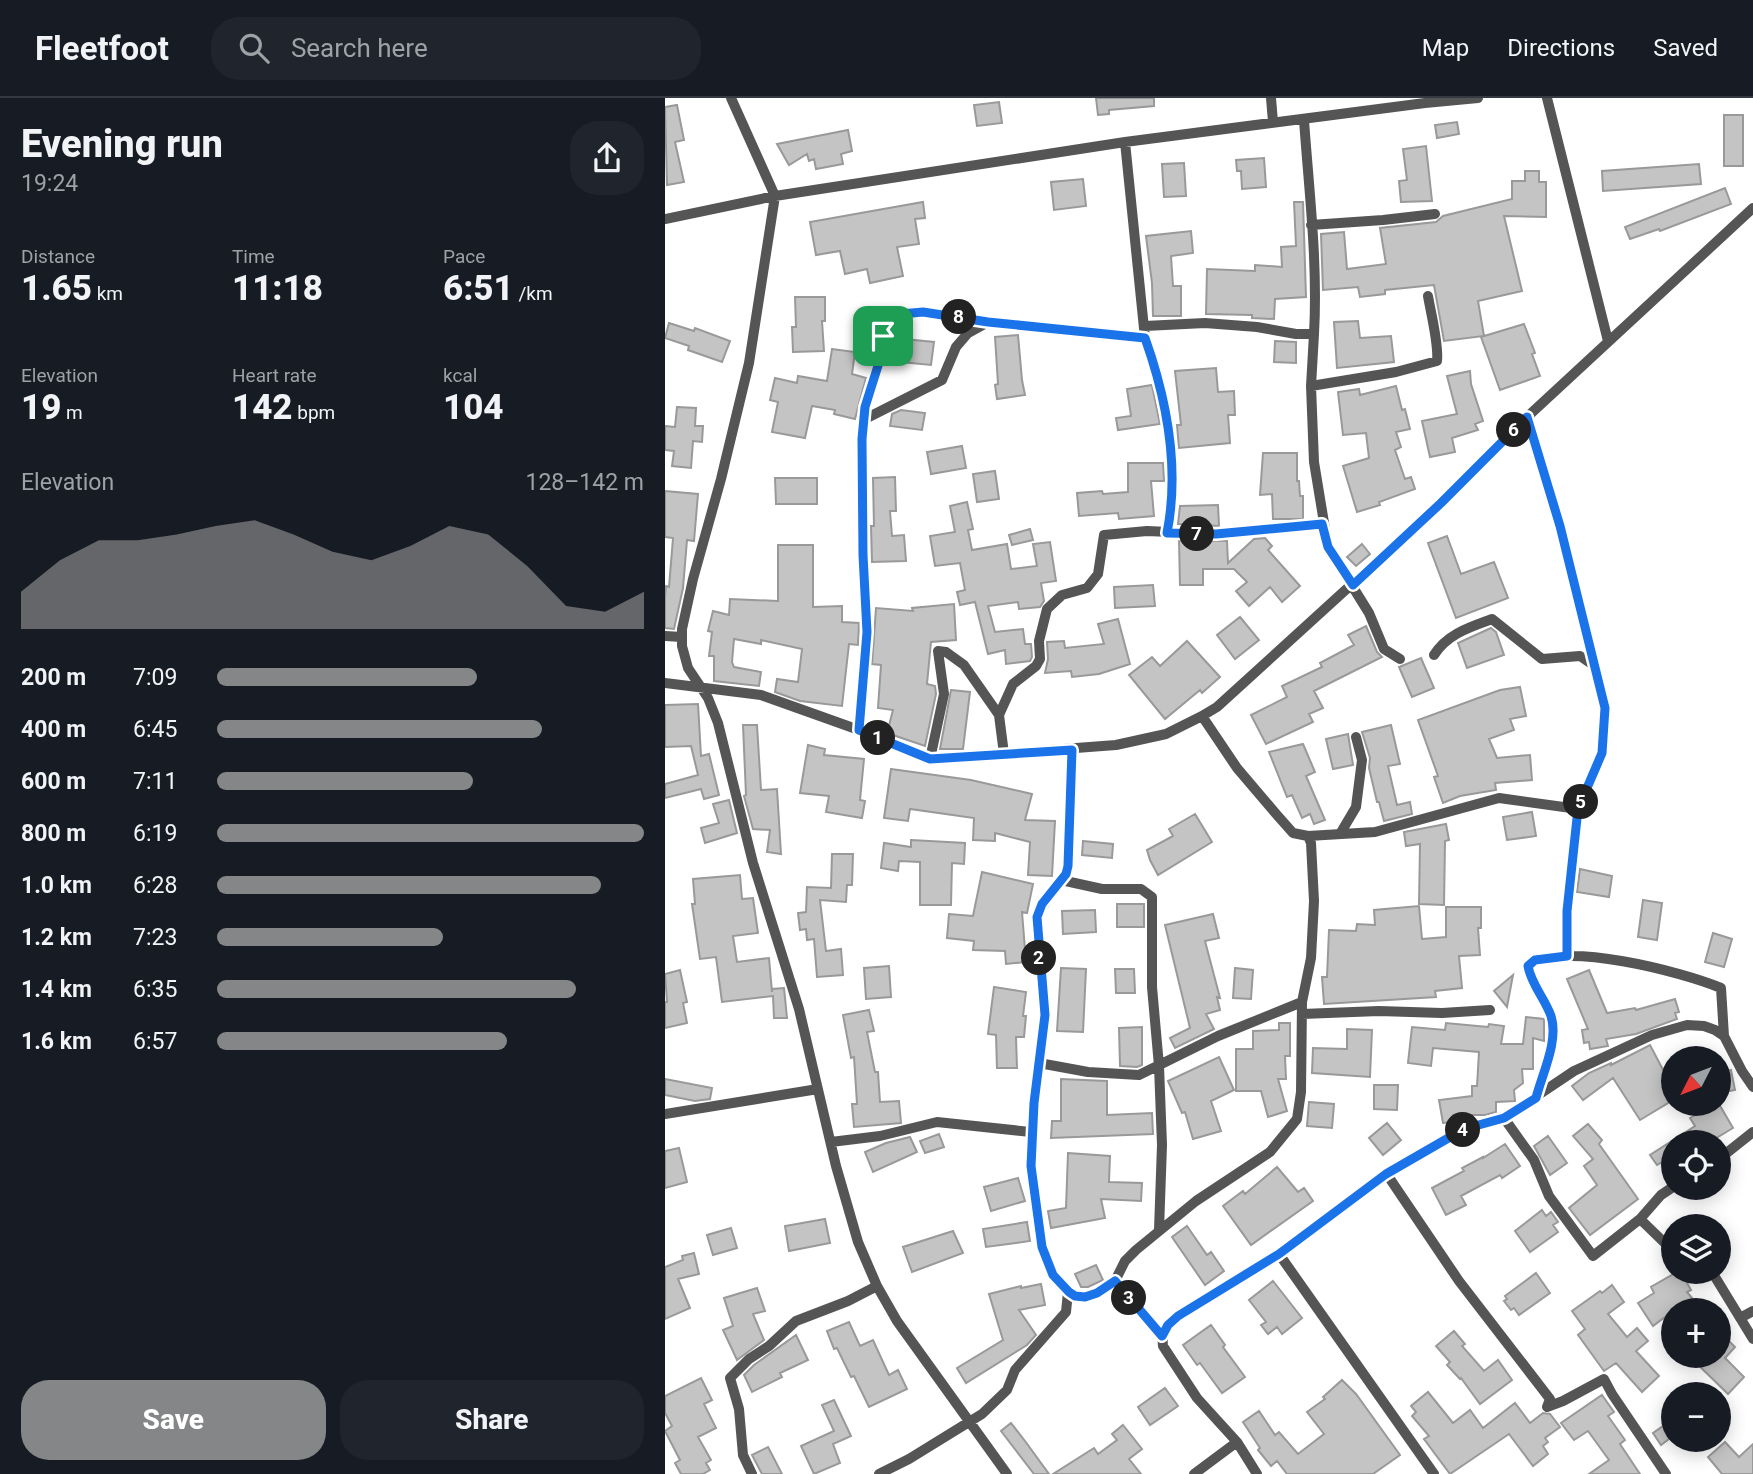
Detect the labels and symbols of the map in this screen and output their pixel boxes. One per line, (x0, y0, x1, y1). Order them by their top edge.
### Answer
pin: 8 (941, 300, 977, 334)
pin (853, 306, 913, 366)
pin: 6 (1497, 412, 1531, 448)
pin: 7 (1179, 516, 1215, 551)
pin: 1 (861, 720, 895, 756)
pin: 5 (1563, 784, 1599, 820)
pin: 2 (1021, 940, 1057, 976)
north arrow (1661, 1046, 1731, 1116)
pin: 4 (1445, 1112, 1481, 1148)
pin: 3 (1112, 1280, 1147, 1316)

